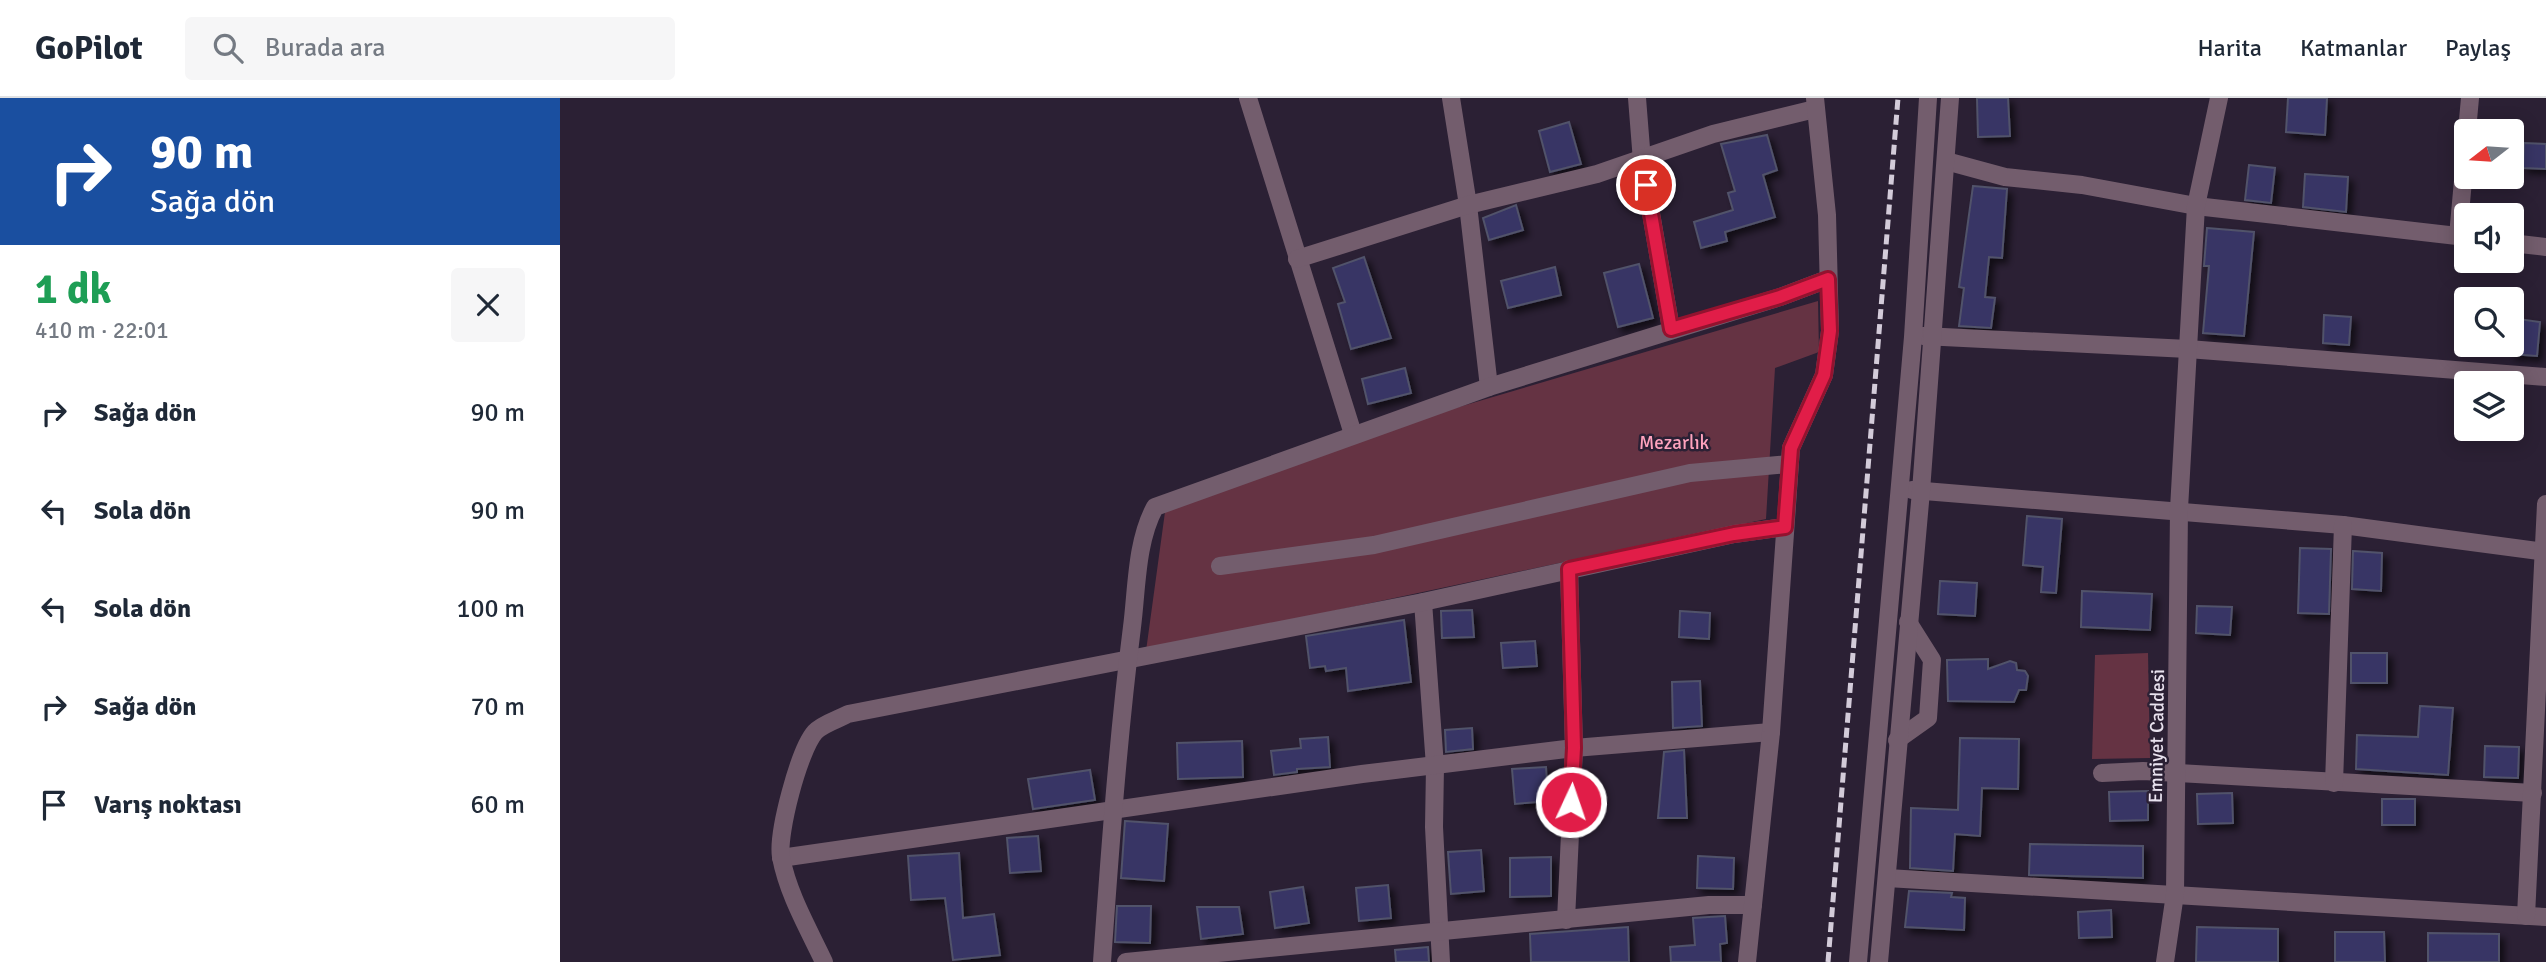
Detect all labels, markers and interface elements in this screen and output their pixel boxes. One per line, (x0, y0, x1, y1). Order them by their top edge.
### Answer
search box (185, 17, 675, 80)
text: GoPilot (35, 28, 143, 69)
icon: search (209, 29, 247, 67)
text: Burada ara (265, 32, 386, 64)
text: Harita (2197, 33, 2262, 63)
text: Katmanlar (2300, 33, 2407, 63)
text: Paylaş (2445, 33, 2511, 63)
north arrow (2454, 119, 2524, 189)
map controls (2454, 119, 2524, 441)
text: 90 m (150, 122, 253, 182)
icon: right (35, 126, 126, 217)
pin (1616, 155, 1676, 215)
icon: arrive (1627, 166, 1665, 204)
text: Sağa dön (150, 182, 275, 221)
button: sound (2454, 203, 2524, 273)
text: 1 dk (35, 264, 112, 315)
button: close (451, 268, 525, 342)
button: search (2454, 287, 2524, 357)
text: 410 m · 22:01 (35, 316, 169, 345)
button: layers (2454, 371, 2524, 441)
icon: right (35, 394, 73, 432)
text: Sağa dön (94, 397, 197, 429)
text: 90 m (470, 397, 525, 429)
park label: Mezarlık (1639, 431, 1710, 455)
icon: left (35, 492, 73, 530)
text: Sola dön (94, 495, 191, 527)
text: 90 m (470, 495, 525, 527)
icon: left (35, 590, 73, 628)
text: Sola dön (94, 593, 191, 625)
text: 100 m (456, 593, 525, 625)
street label: Emniyet Caddesi (2144, 669, 2170, 803)
icon: right (35, 688, 73, 726)
text: Sağa dön (94, 691, 197, 723)
text: 70 m (470, 691, 525, 723)
position arrow (1534, 765, 1608, 839)
icon: arrive (35, 786, 73, 824)
text: Varış noktası (94, 789, 242, 821)
text: 60 m (470, 789, 525, 821)

